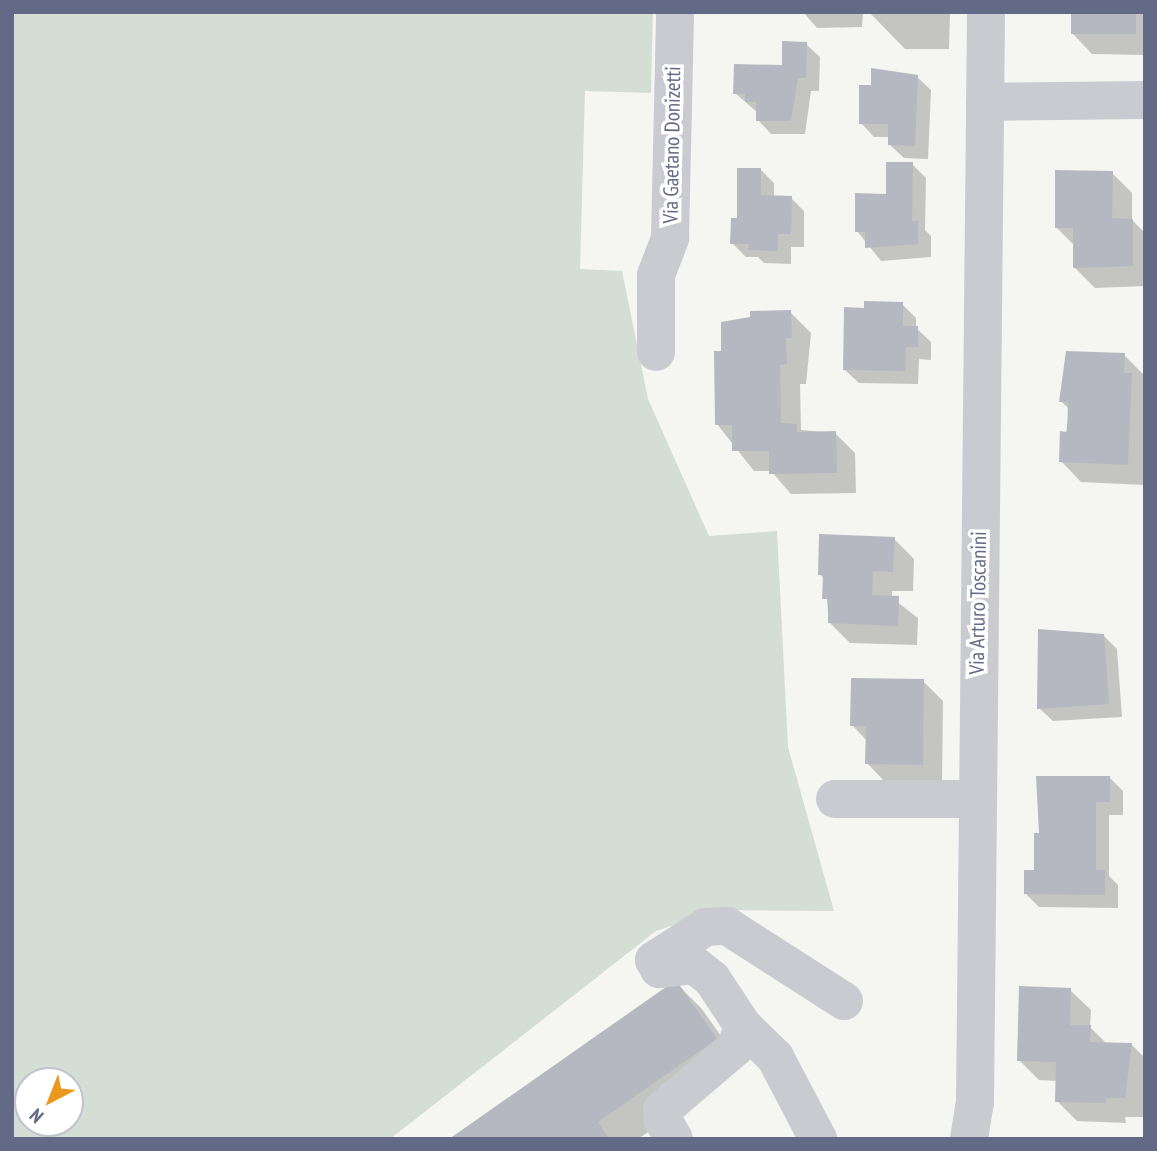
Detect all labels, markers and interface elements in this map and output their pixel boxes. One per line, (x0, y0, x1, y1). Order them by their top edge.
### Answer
street label: Via Gaetano Donizetti (658, 66, 686, 224)
street label: Via Arturo Toscanini (964, 531, 992, 675)
north arrow (14, 1067, 84, 1137)
text: N (24, 1104, 48, 1128)

